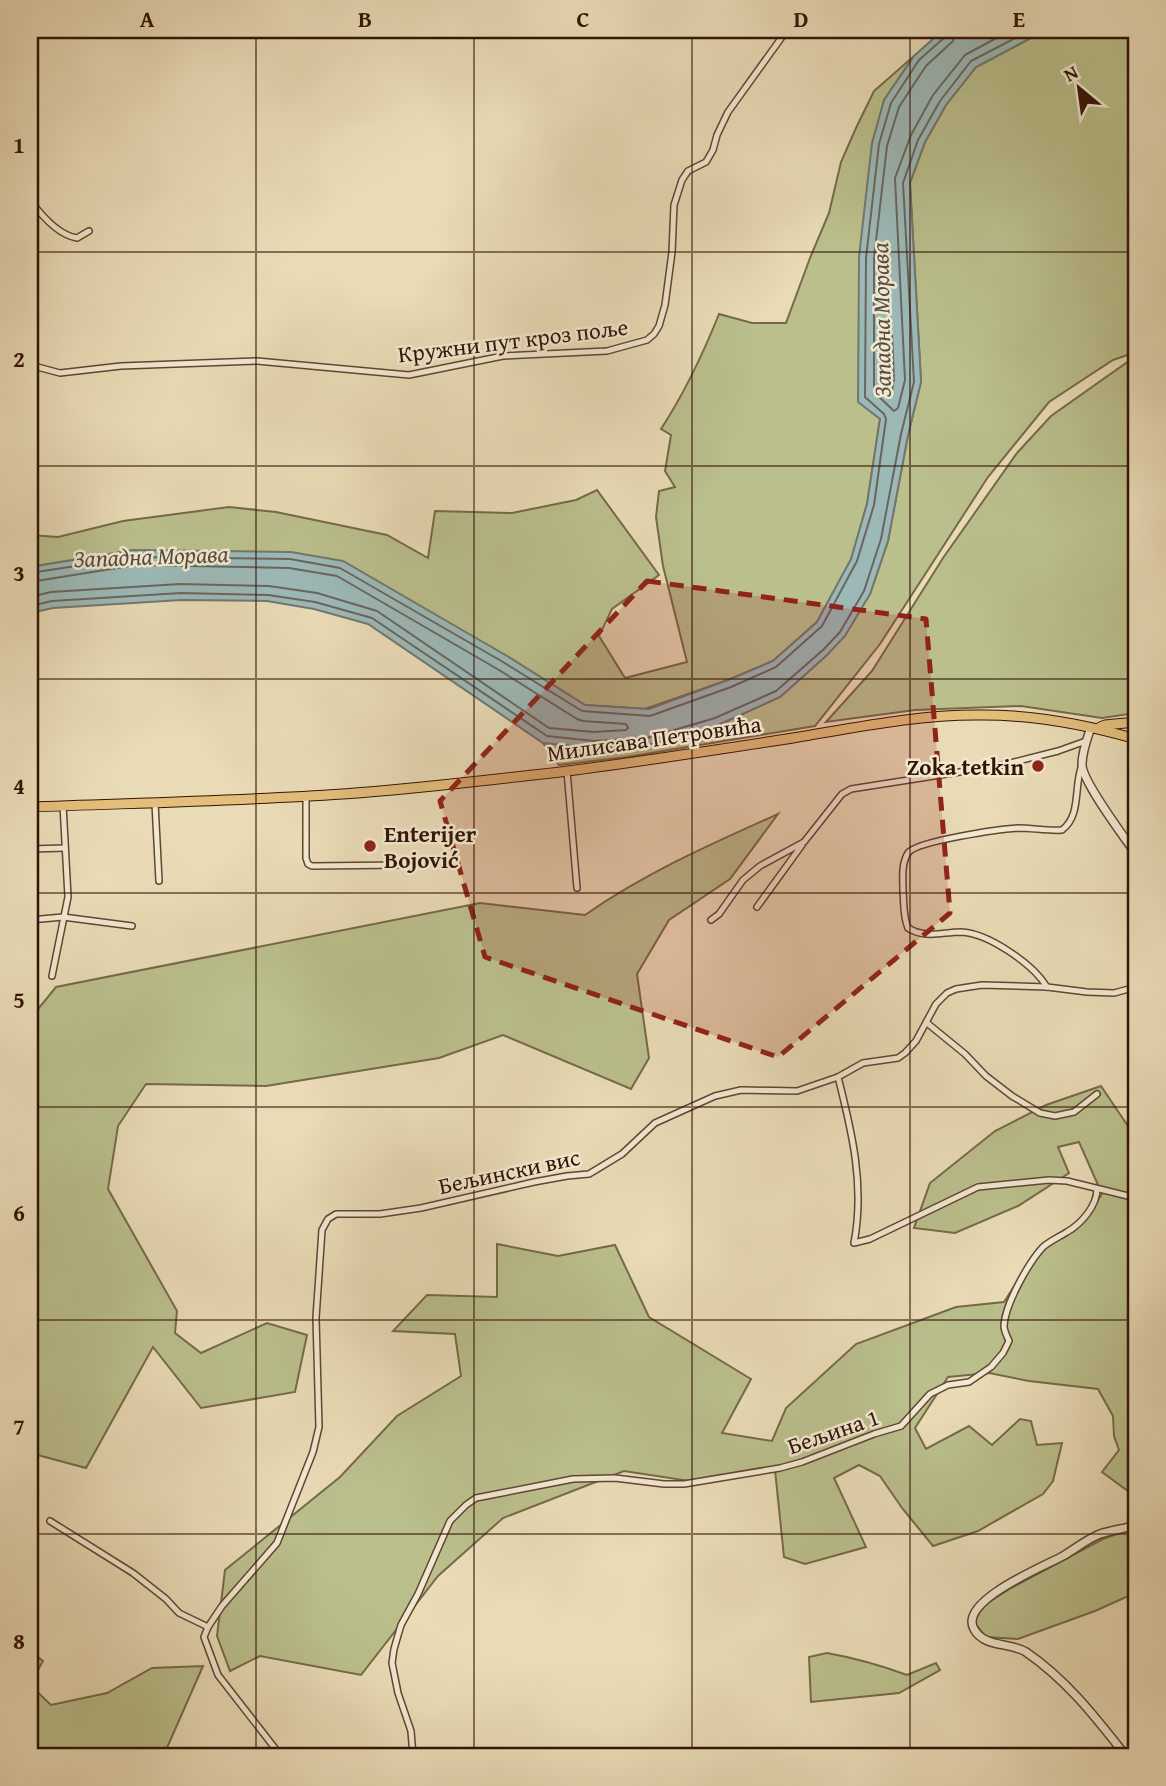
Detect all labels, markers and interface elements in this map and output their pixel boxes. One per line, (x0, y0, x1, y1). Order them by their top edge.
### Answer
text: A (140, 2, 155, 35)
text: B (358, 2, 372, 35)
text: C (576, 2, 590, 35)
text: D (794, 2, 809, 35)
text: E (1013, 2, 1025, 35)
north arrow (1044, 52, 1114, 122)
text: N (1058, 58, 1083, 88)
text: 1 (13, 128, 25, 161)
water label: Западна Морава (862, 242, 900, 398)
street label: Кружни пут кроз поље (396, 310, 630, 370)
text: 2 (13, 342, 25, 375)
water label: Западна Морава (73, 536, 229, 576)
text: 3 (13, 556, 25, 589)
street label: Милисава Петровића (545, 707, 763, 769)
place label: Zoka tetkin (907, 750, 1024, 783)
marker: Zoka tetkin (1030, 758, 1046, 774)
text: 4 (13, 769, 25, 802)
place label: Enterijer Bojović (384, 817, 477, 876)
marker: Enterijer Bojović (362, 838, 378, 854)
text: 5 (13, 983, 25, 1016)
street label: Бељински вис (435, 1140, 583, 1202)
text: 6 (13, 1196, 25, 1229)
street label: Бељина 1 (783, 1400, 883, 1462)
text: 7 (13, 1410, 25, 1443)
text: 8 (13, 1624, 25, 1657)

